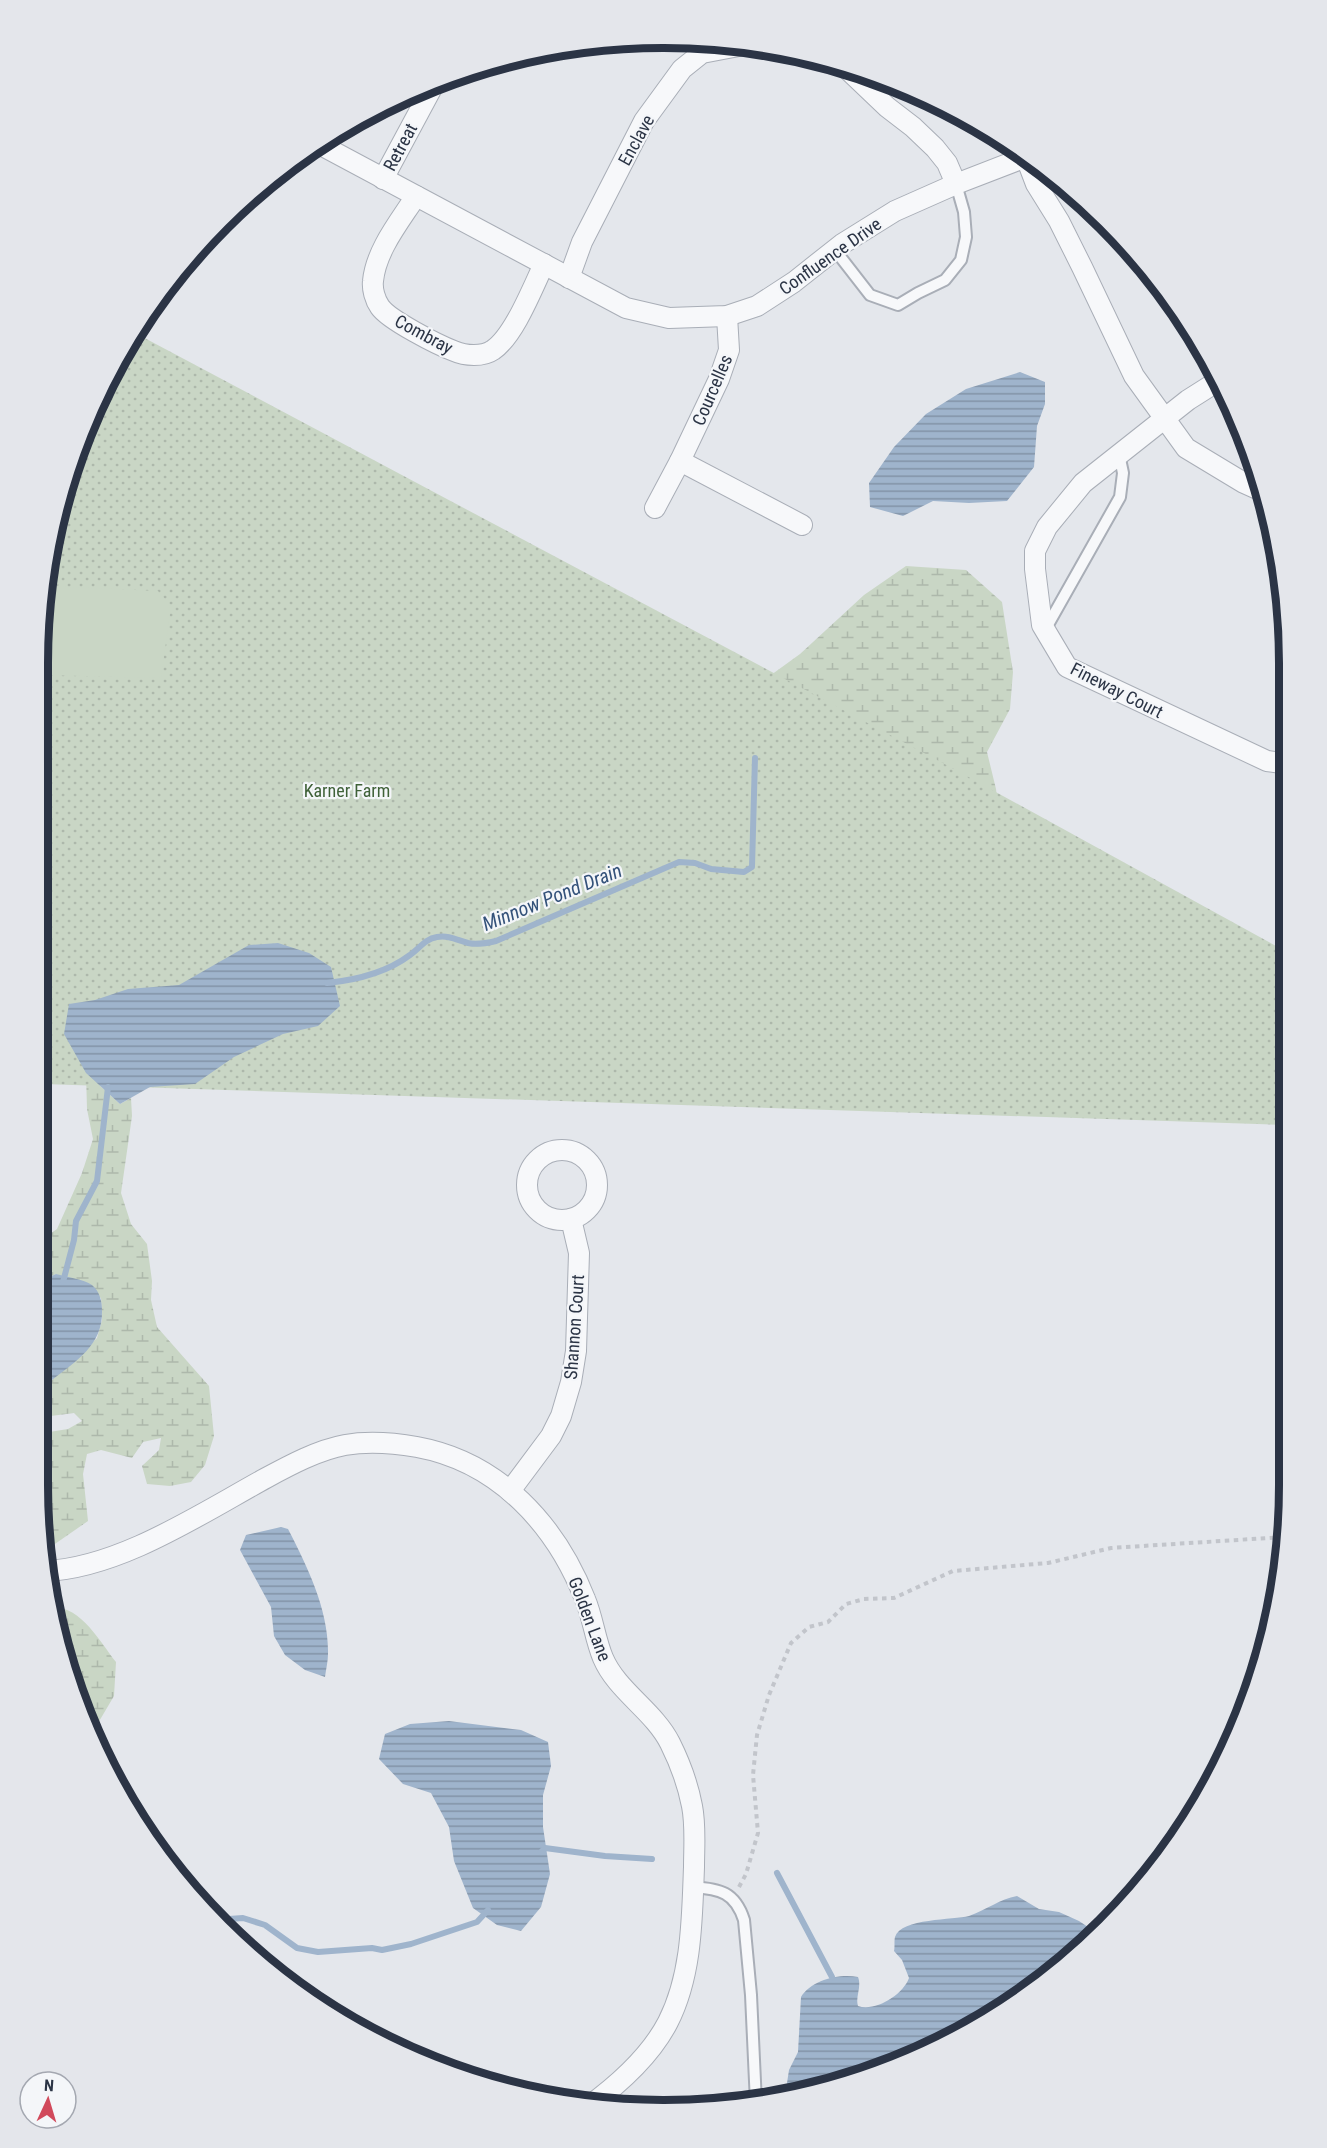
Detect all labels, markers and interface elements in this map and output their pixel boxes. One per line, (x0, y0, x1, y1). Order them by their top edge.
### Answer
street label: Enclave (614, 111, 658, 169)
street label: Retreat (379, 120, 421, 174)
street label: Confluence Drive (775, 213, 885, 299)
street label: Combray (391, 310, 457, 358)
street label: Courcelles (688, 351, 736, 429)
street label: Fineway Court (1067, 658, 1167, 722)
park label: Karner Farm (304, 780, 390, 801)
water label: Minnow Pond Drain (479, 858, 625, 936)
street label: Shannon Court (560, 1274, 588, 1380)
street label: Golden Lane (564, 1574, 616, 1664)
north arrow (18, 2070, 78, 2130)
text: N (43, 2076, 55, 2095)

